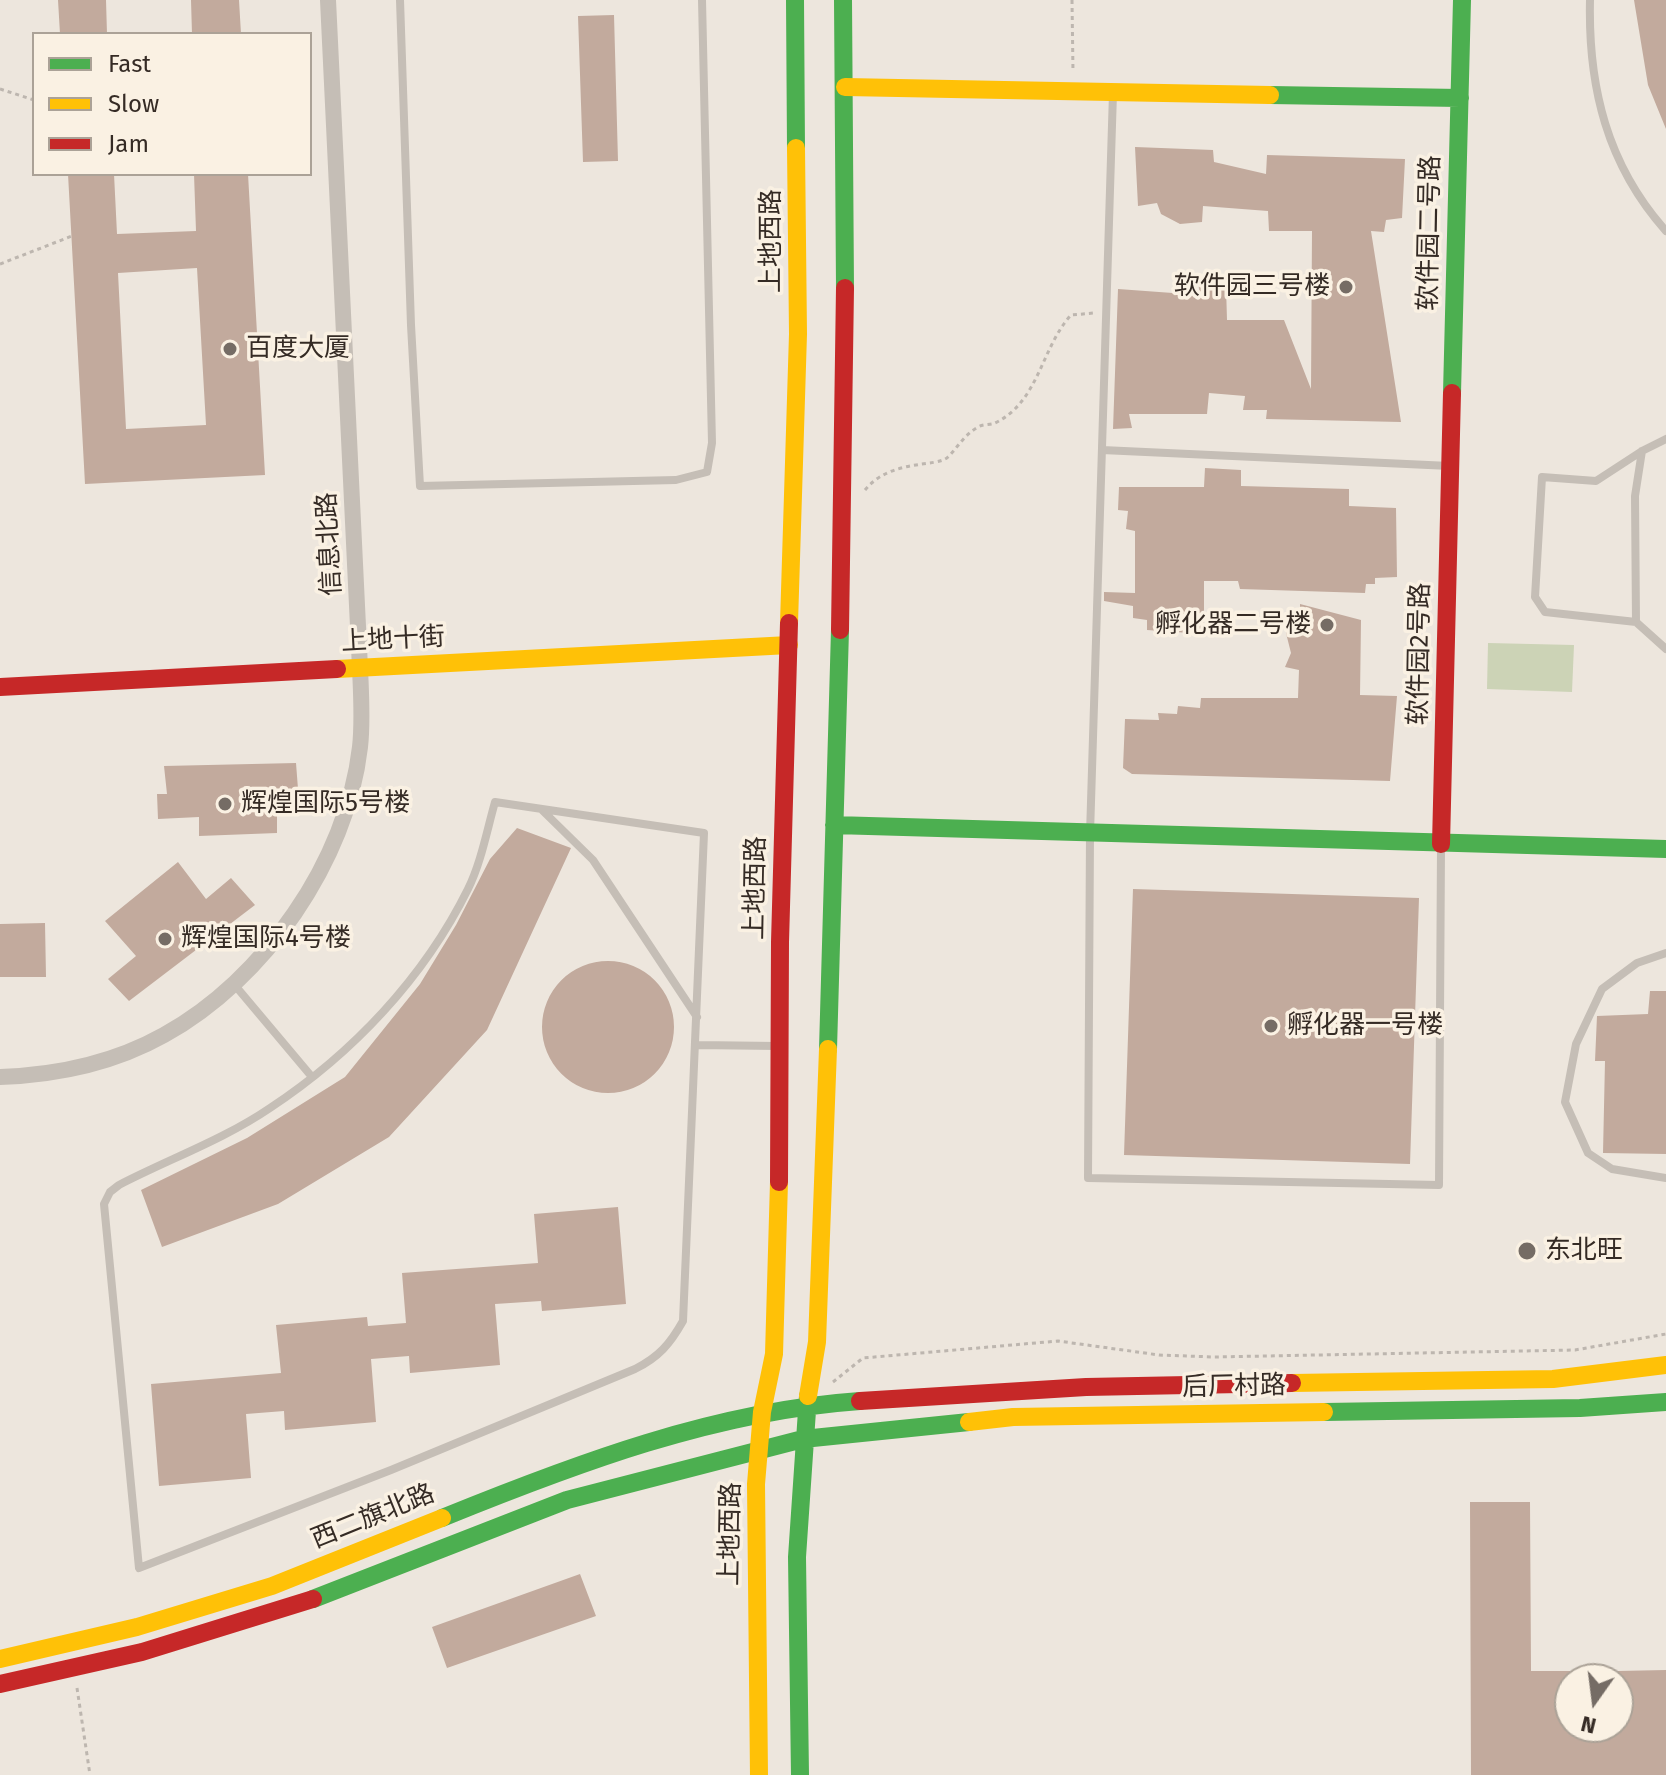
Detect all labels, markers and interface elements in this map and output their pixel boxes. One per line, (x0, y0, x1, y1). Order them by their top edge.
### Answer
legend (32, 32, 312, 176)
text: Fast (108, 50, 151, 78)
text: Slow (108, 90, 159, 118)
text: Jam (108, 130, 149, 158)
street label: 软件园二号路 (1413, 155, 1447, 311)
street label: 上地西路 (756, 189, 788, 293)
place label: 软件园三号楼 (1174, 271, 1330, 303)
marker: 软件园三号楼 (1337, 278, 1355, 296)
place label: 百度大厦 (246, 333, 350, 365)
marker: 百度大厦 (221, 340, 239, 358)
street label: 信息北路 (312, 491, 348, 597)
street label: 软件园2号路 (1403, 582, 1437, 726)
place label: 孵化器二号楼 (1155, 609, 1311, 641)
marker: 孵化器二号楼 (1318, 616, 1336, 634)
street label: 上地十街 (340, 622, 446, 658)
place label: 辉煌国际5号楼 (241, 788, 410, 820)
marker: 辉煌国际5号楼 (216, 795, 234, 813)
street label: 上地西路 (739, 836, 773, 940)
place label: 辉煌国际4号楼 (181, 923, 351, 955)
marker: 辉煌国际4号楼 (156, 930, 174, 948)
place label: 孵化器一号楼 (1287, 1010, 1443, 1042)
marker: 孵化器一号楼 (1262, 1017, 1280, 1035)
place label: 东北旺 (1545, 1235, 1623, 1267)
marker: 东北旺 (1516, 1240, 1538, 1262)
street label: 后厂村路 (1182, 1370, 1286, 1404)
street label: 西二旗北路 (307, 1478, 439, 1556)
street label: 上地西路 (714, 1482, 748, 1586)
north arrow (1554, 1663, 1634, 1743)
text: N (1578, 1710, 1599, 1740)

